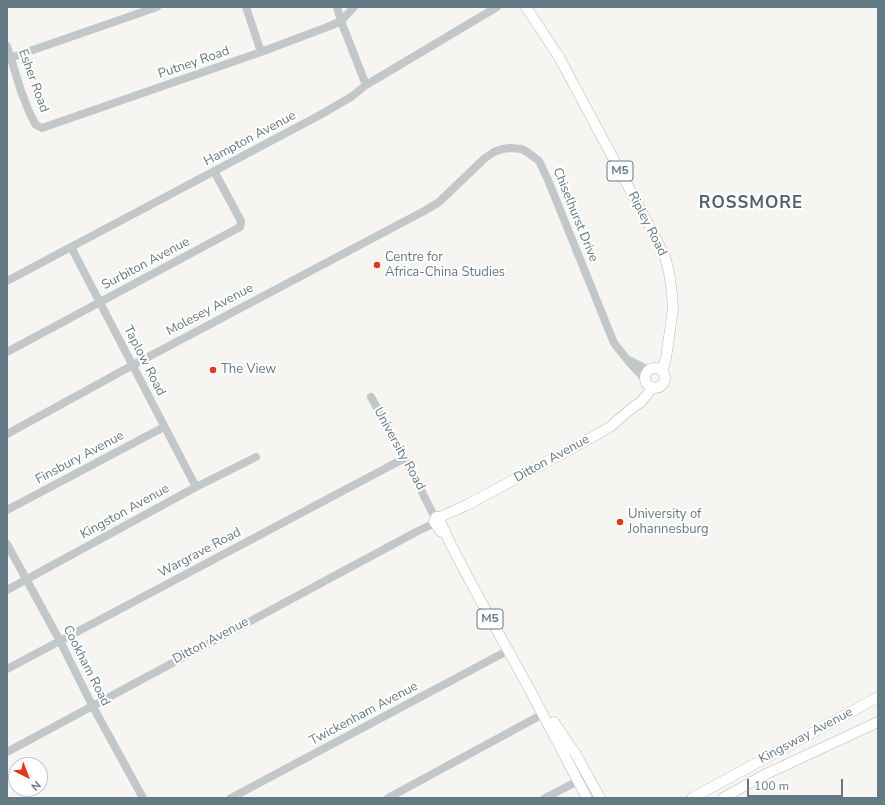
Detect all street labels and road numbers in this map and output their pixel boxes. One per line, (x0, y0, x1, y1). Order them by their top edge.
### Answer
street label: Putney Road (156, 44, 232, 82)
street label: Esher Road (14, 47, 52, 115)
street label: Hampton Avenue (201, 108, 299, 170)
road number: M5 (607, 161, 633, 181)
street label: Chiselhurst Drive (549, 166, 601, 264)
street label: Ripley Road (624, 189, 670, 259)
street label: Surbiton Avenue (99, 234, 193, 294)
street label: Molesey Avenue (164, 280, 256, 340)
street label: Taplow Road (120, 323, 168, 399)
street label: University Road (370, 405, 428, 493)
street label: Finsbury Avenue (33, 428, 127, 488)
street label: Ditton Avenue (512, 432, 592, 486)
street label: Kingston Avenue (78, 481, 172, 543)
street label: Wargrave Road (156, 525, 244, 581)
road number: M5 (477, 609, 503, 629)
street label: Ditton Avenue (170, 614, 252, 668)
street label: Cookham Road (59, 623, 113, 709)
street label: Twickenham Avenue (307, 679, 421, 749)
street label: Kingsway Avenue (756, 705, 856, 767)

